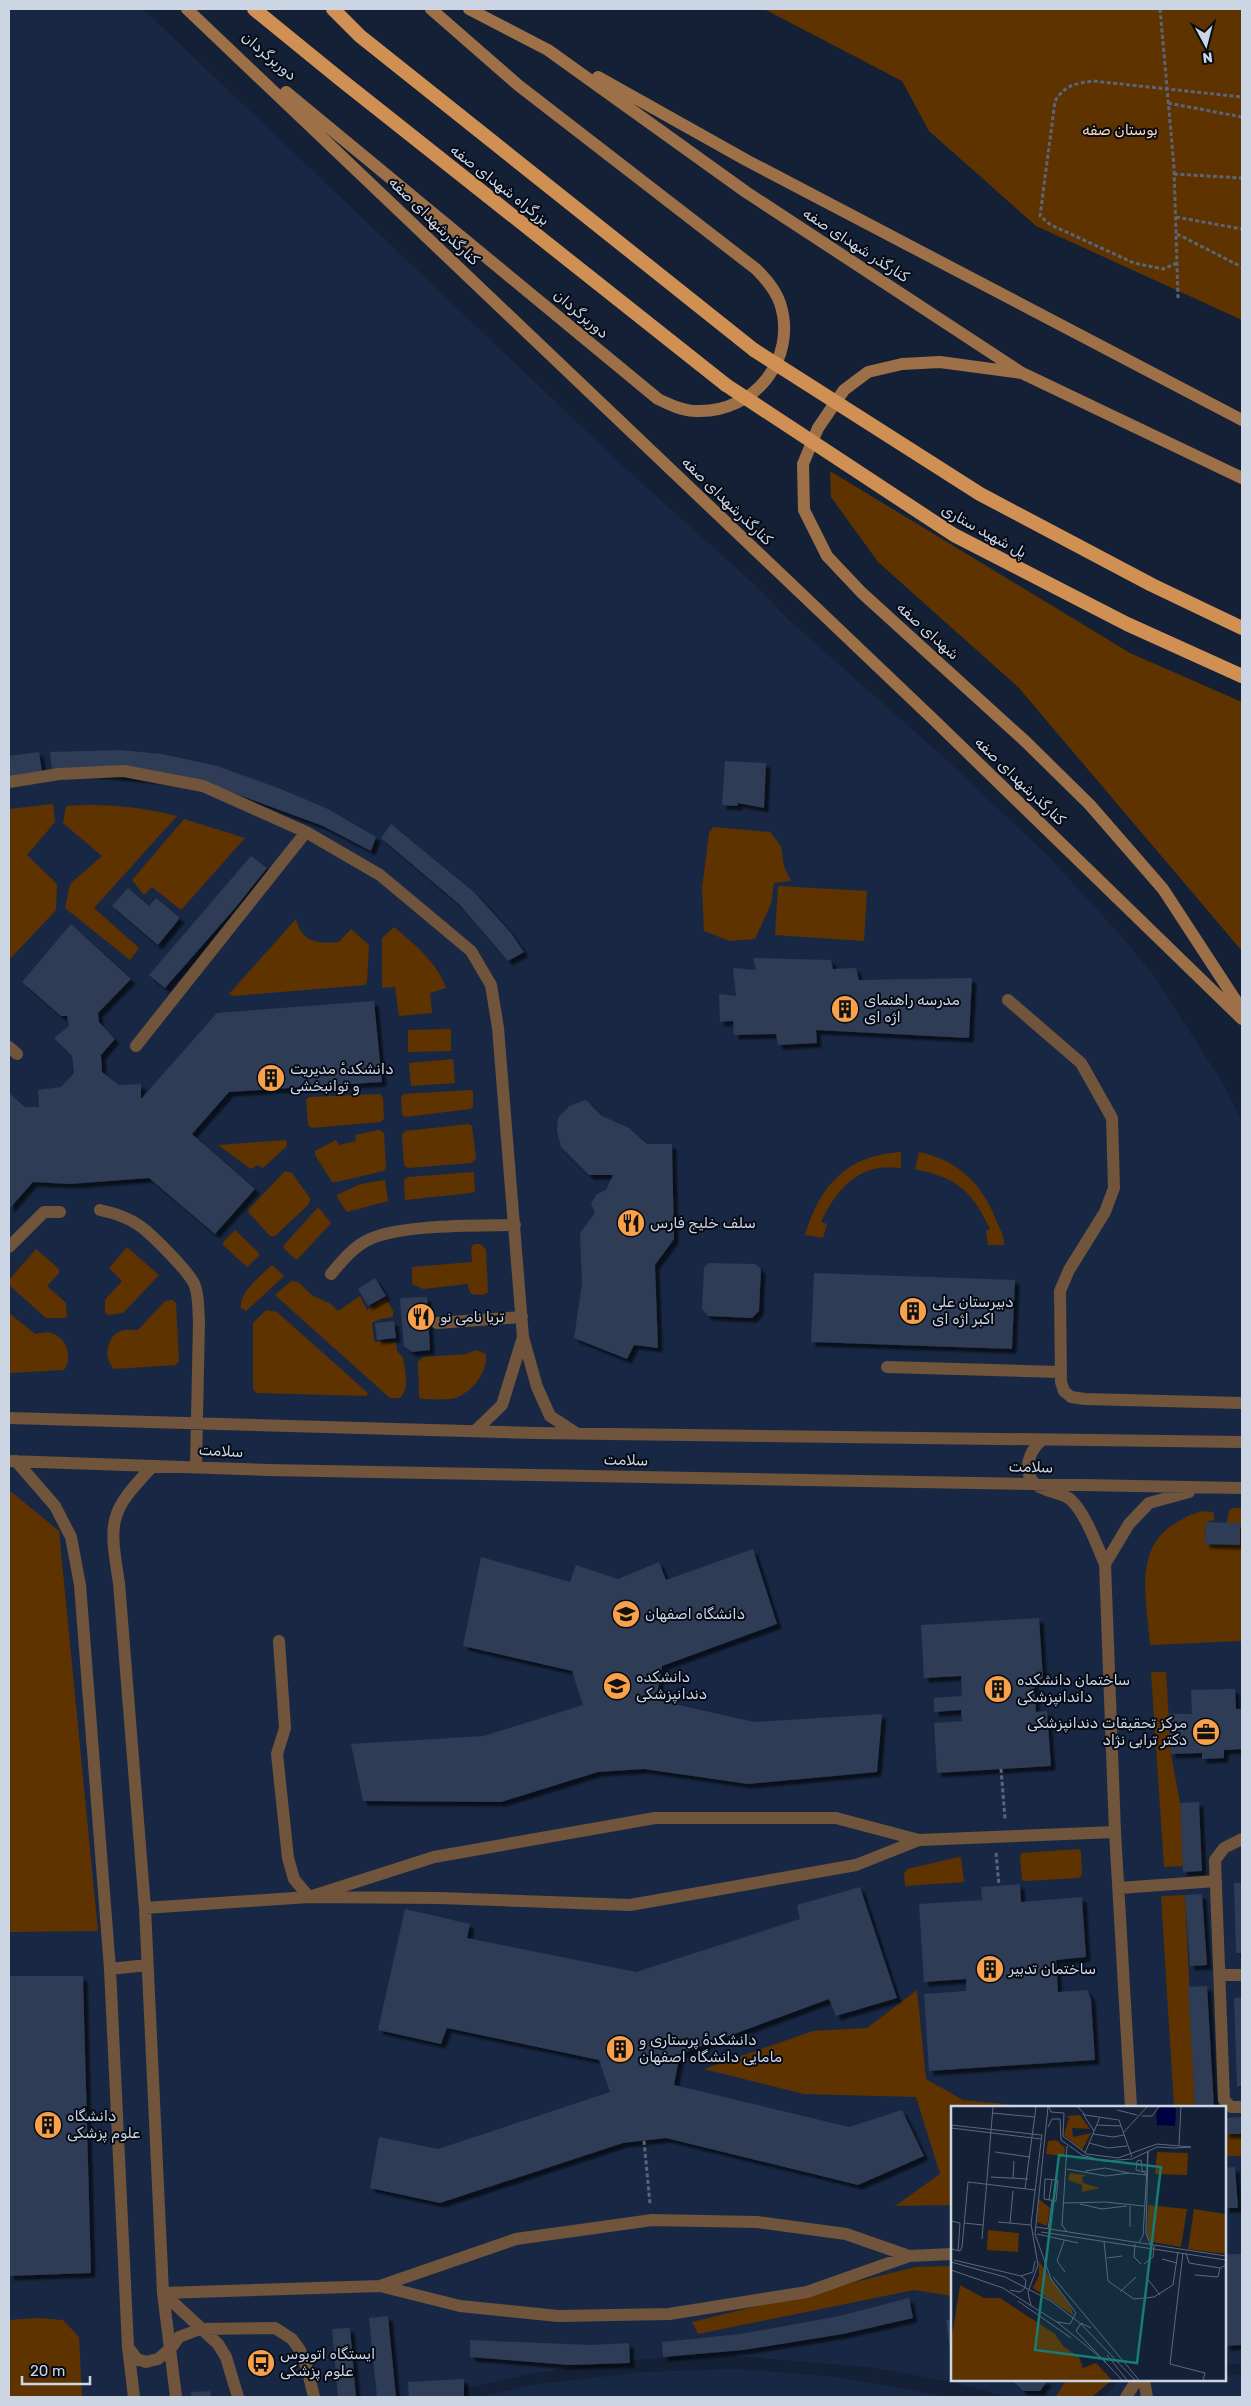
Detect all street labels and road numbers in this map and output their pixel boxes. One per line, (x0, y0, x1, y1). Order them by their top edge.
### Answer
street label: دوربرگردان (237, 28, 300, 85)
street label: بزرگراه شهدای صفه (447, 141, 553, 229)
street label: کنارگذرشهدای صفه (385, 173, 483, 269)
street label: کنارگذر شهدای صفه (800, 204, 913, 286)
street label: دوربرگردان (549, 286, 612, 343)
street label: کنارگذرشهدای صفه (678, 453, 776, 549)
street label: پل شهید ستاری (938, 500, 1030, 563)
street label: شهدای صفه (893, 598, 963, 664)
street label: کنارگذرشهدای صفه (971, 733, 1069, 829)
street label: سلامت (198, 1441, 244, 1461)
street label: سلامت (603, 1451, 649, 1469)
street label: سلامت (1008, 1458, 1054, 1476)

